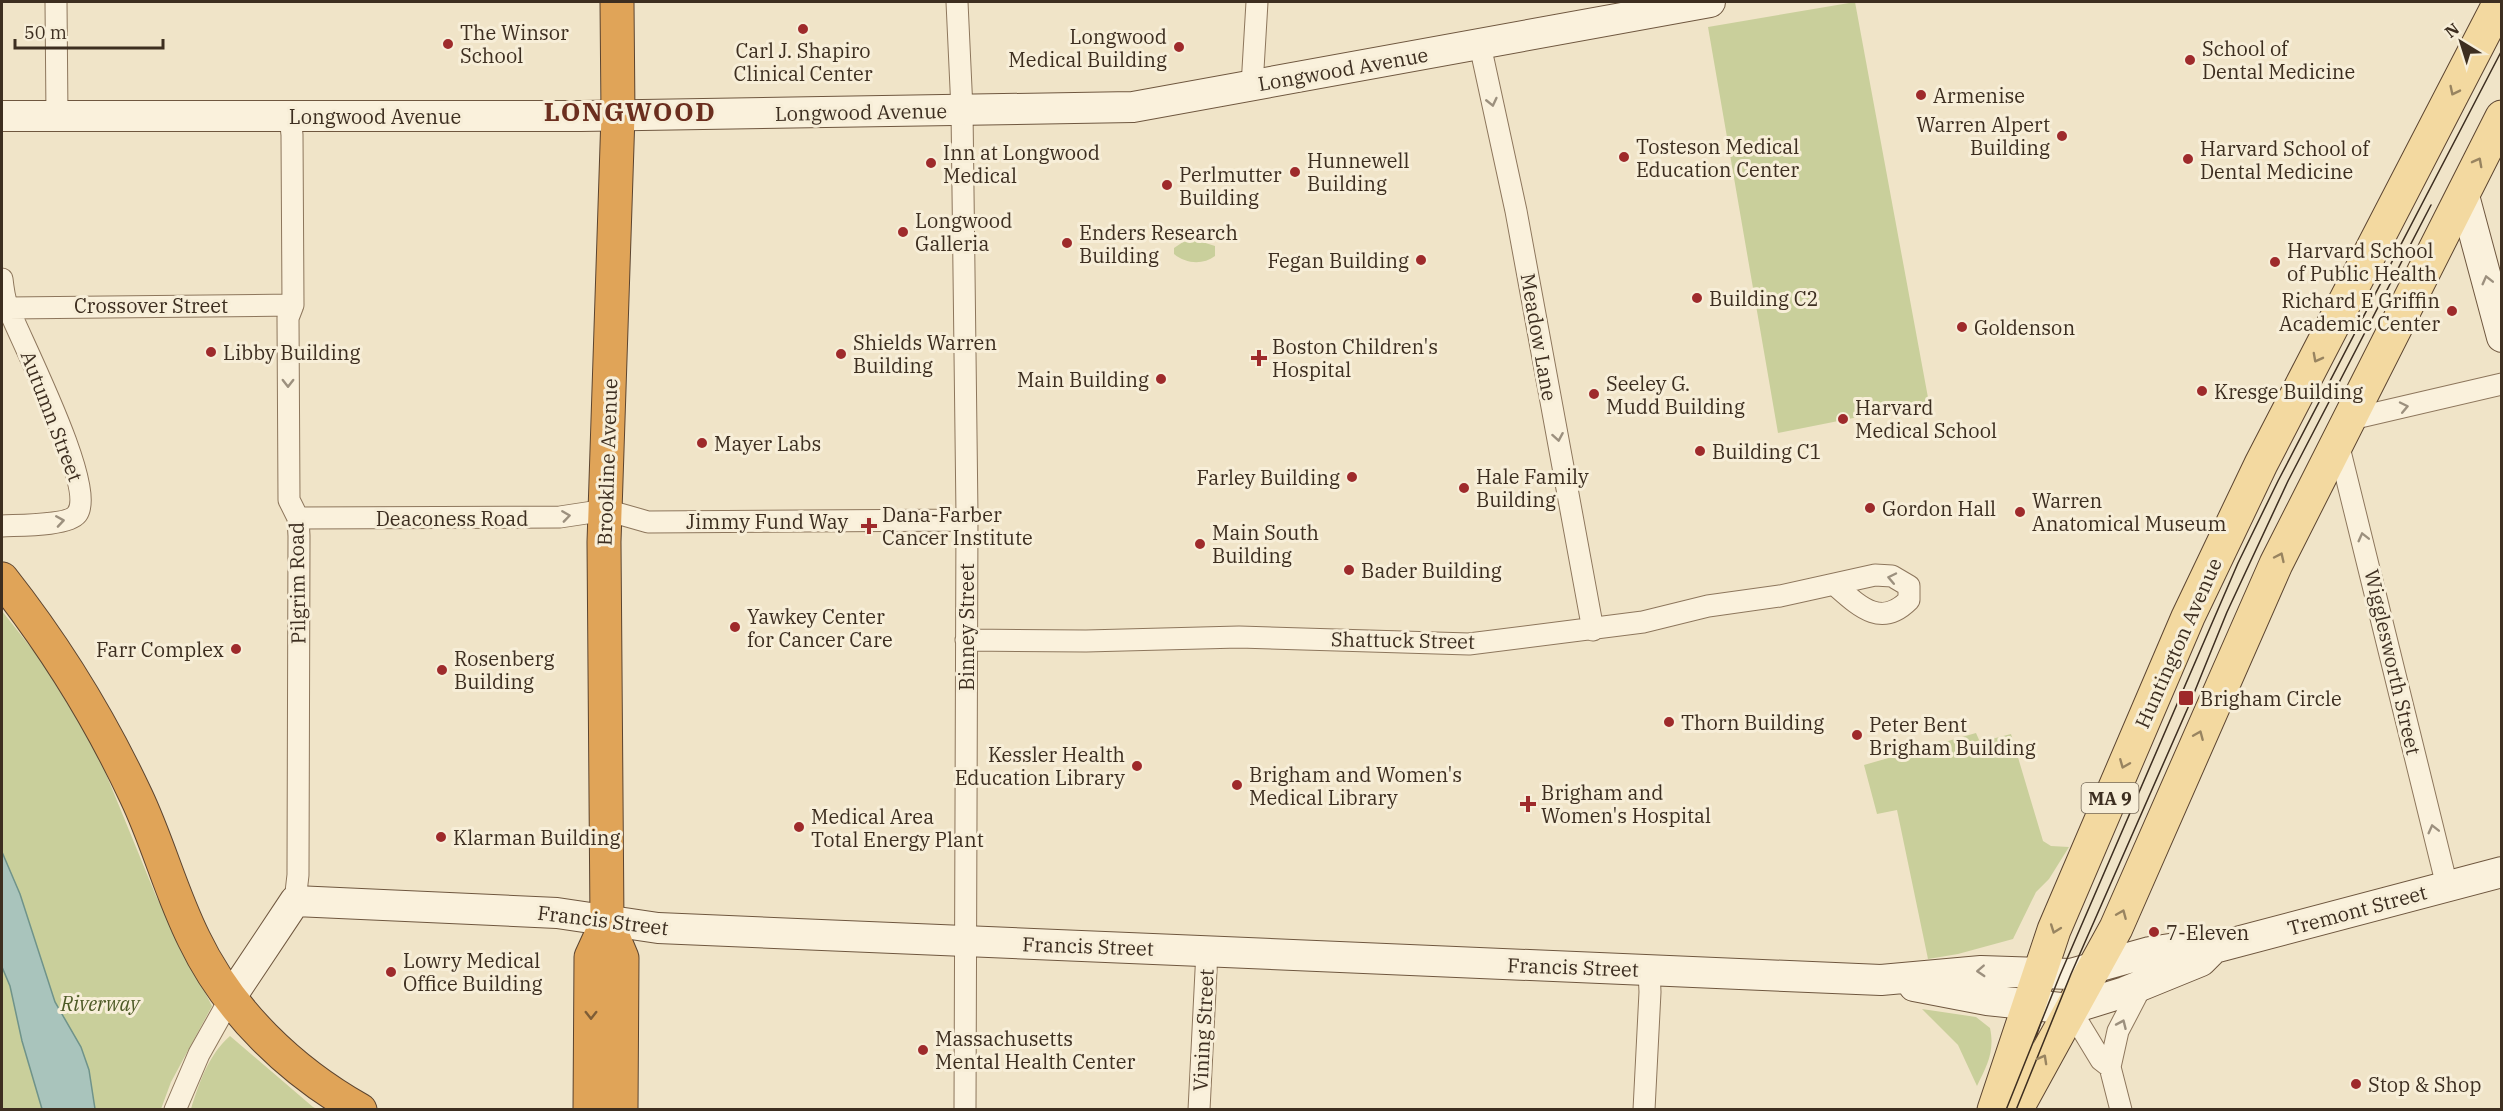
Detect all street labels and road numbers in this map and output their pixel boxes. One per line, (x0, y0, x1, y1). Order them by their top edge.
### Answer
street label: Longwood Avenue (1256, 41, 1430, 97)
street label: Longwood Avenue (775, 97, 947, 127)
street label: Longwood Avenue (289, 103, 461, 130)
street label: Meadow Lane (1514, 271, 1564, 403)
street label: Crossover Street (74, 292, 228, 319)
street label: Autumn Street (15, 347, 89, 485)
street label: Brookline Avenue (591, 378, 623, 546)
street label: Deaconess Road (376, 505, 528, 532)
street label: Jimmy Fund Way (686, 508, 848, 535)
street label: Pilgrim Road (282, 522, 312, 644)
street label: Huntington Avenue (2128, 553, 2228, 733)
street label: Binney Street (953, 563, 980, 691)
street label: Wigglesworth Street (2359, 567, 2427, 757)
street label: Shattuck Street (1331, 625, 1475, 655)
road number: MA 9 (2082, 783, 2138, 813)
street label: Tremont Street (2284, 878, 2430, 942)
street label: Francis Street (536, 899, 670, 941)
street label: Francis Street (1022, 930, 1154, 962)
street label: Francis Street (1507, 951, 1639, 983)
street label: Vining Street (1186, 968, 1220, 1092)

